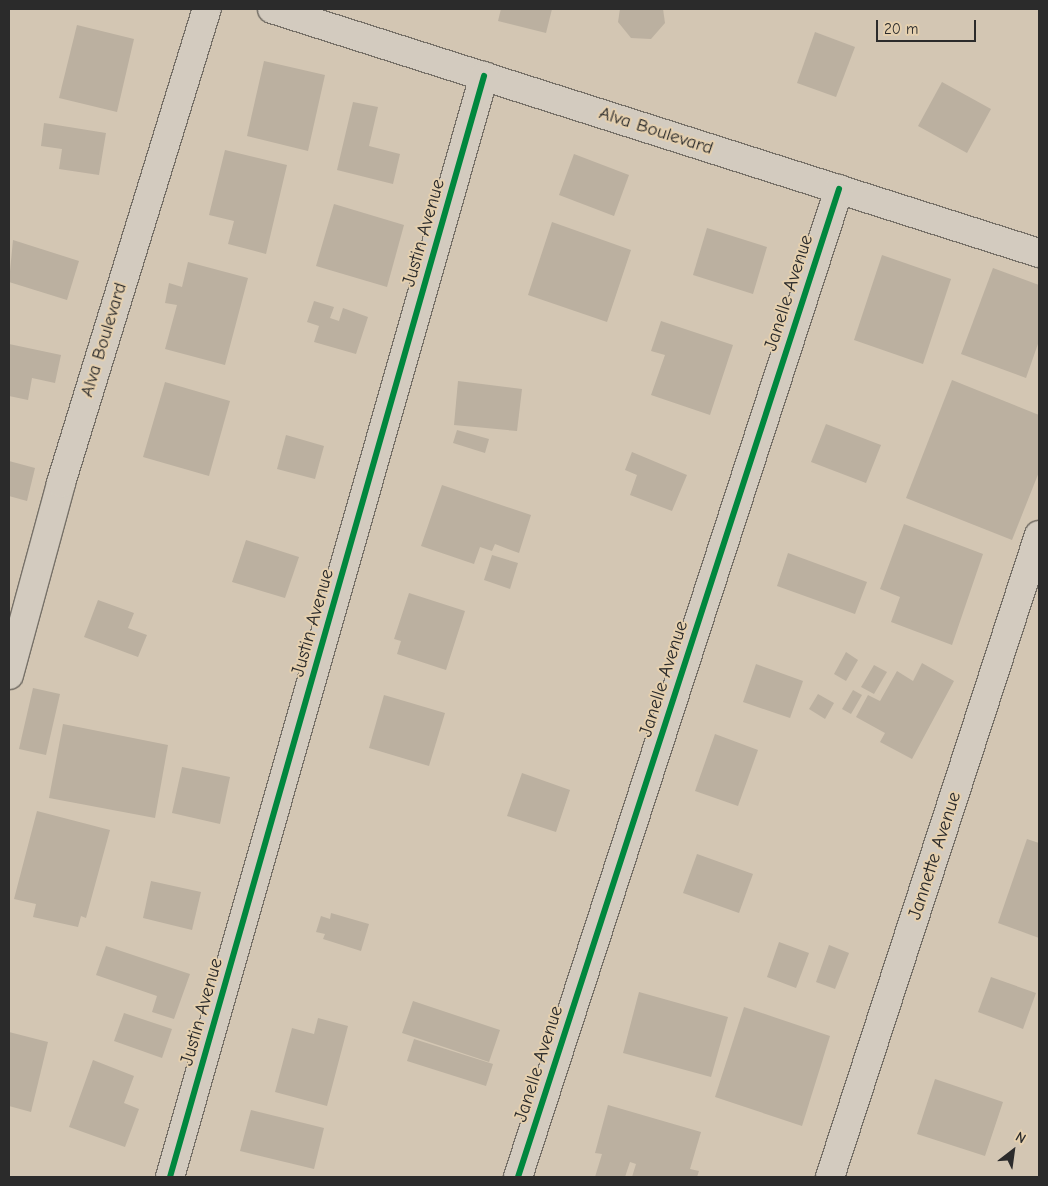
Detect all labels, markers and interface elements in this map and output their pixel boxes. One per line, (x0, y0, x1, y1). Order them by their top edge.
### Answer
scale bar (878, 10, 978, 42)
text: 20 m (884, 20, 918, 38)
street label: Alva Boulevard (596, 102, 716, 160)
street label: Justin Avenue (398, 177, 450, 289)
street label: Janelle Avenue (760, 232, 818, 354)
street label: Alva Boulevard (76, 280, 132, 400)
street label: Justin Avenue (287, 567, 339, 679)
street label: Janelle Avenue (635, 618, 693, 740)
street label: Jannette Avenue (904, 789, 966, 923)
street label: Justin Avenue (176, 956, 228, 1068)
street label: Janelle Avenue (510, 1003, 568, 1125)
north arrow (988, 1126, 1038, 1176)
text: N (1013, 1128, 1029, 1147)

